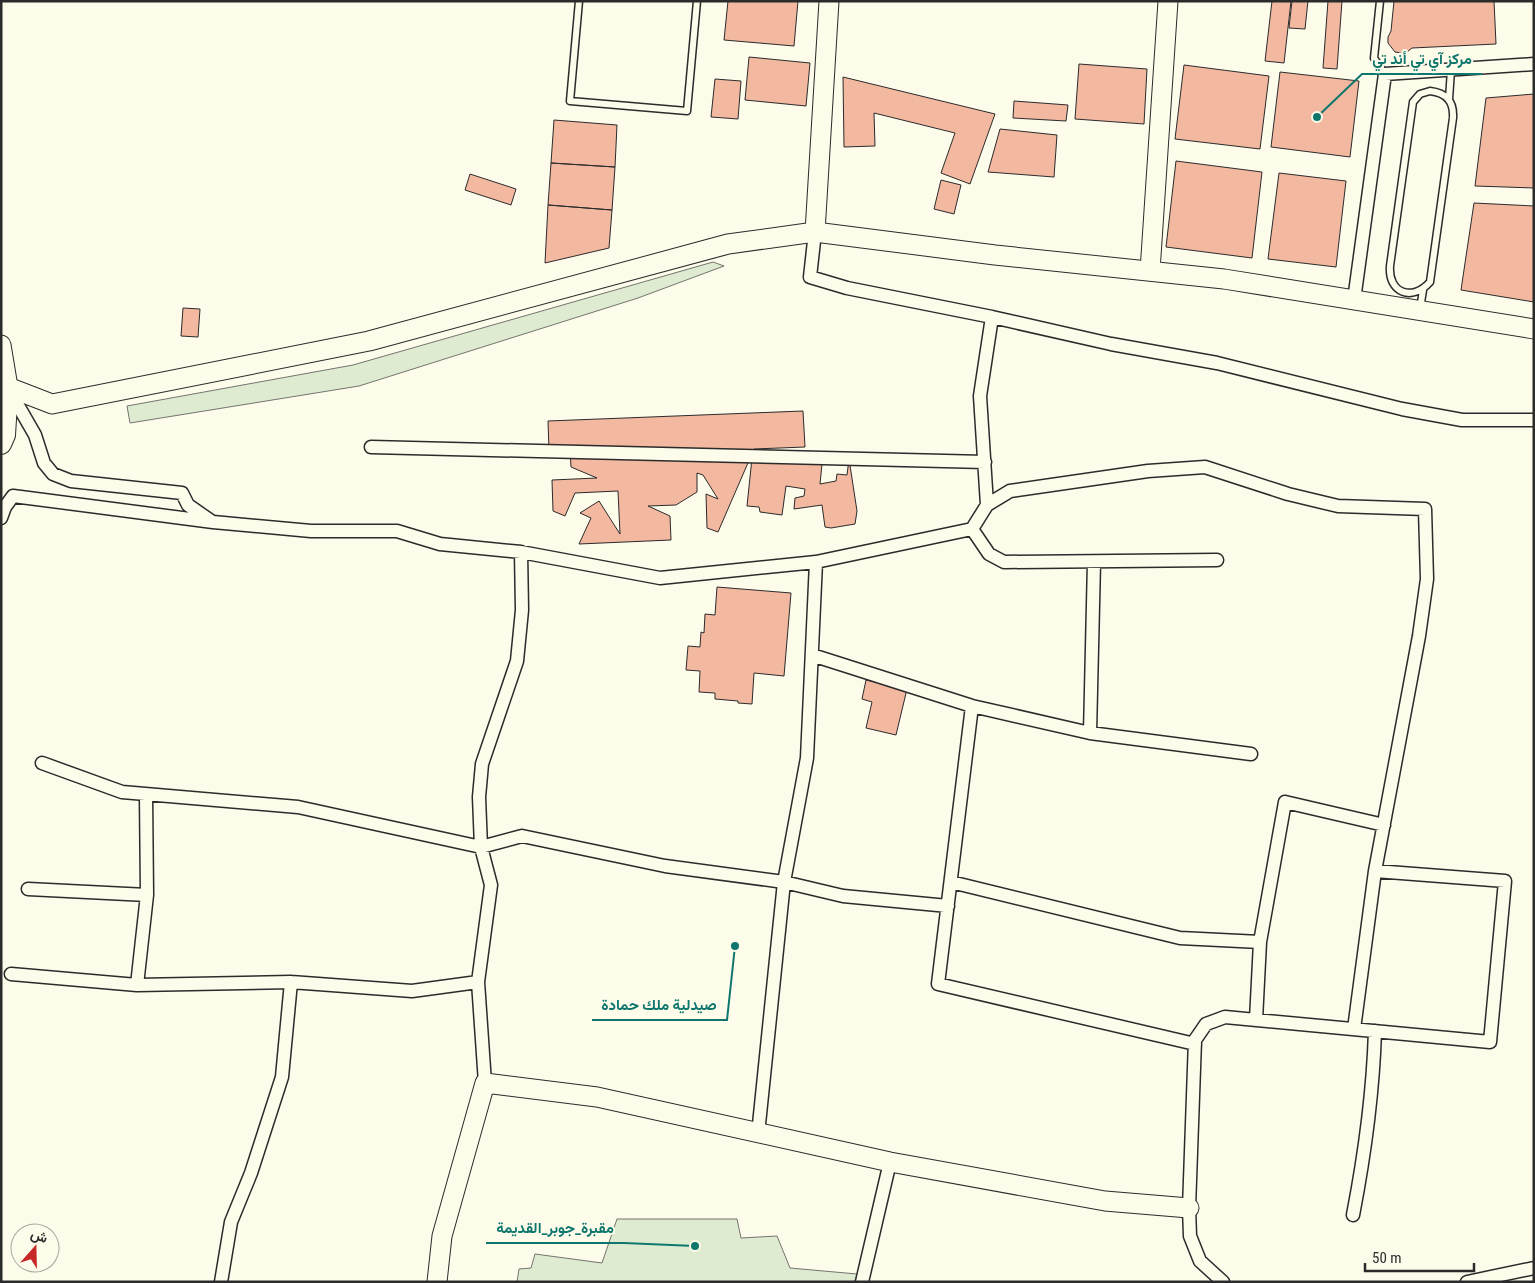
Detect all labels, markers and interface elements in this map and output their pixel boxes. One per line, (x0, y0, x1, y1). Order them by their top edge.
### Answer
callout: مركز آي تي أند تي (1362, 44, 1482, 74)
text: مركز آي تي أند تي (1372, 50, 1472, 72)
callout: صيدلية ملك حمادة (592, 990, 727, 1020)
text: صيدلية ملك حمادة (601, 996, 717, 1014)
callout: مقبرة_جوبر_القديمة (486, 1213, 624, 1243)
text: مقبرة_جوبر_القديمة (496, 1219, 614, 1237)
north arrow (10, 1223, 60, 1273)
text: ش (28, 1225, 50, 1247)
scale bar (1365, 1240, 1474, 1272)
text: 50 m (1372, 1249, 1402, 1267)

